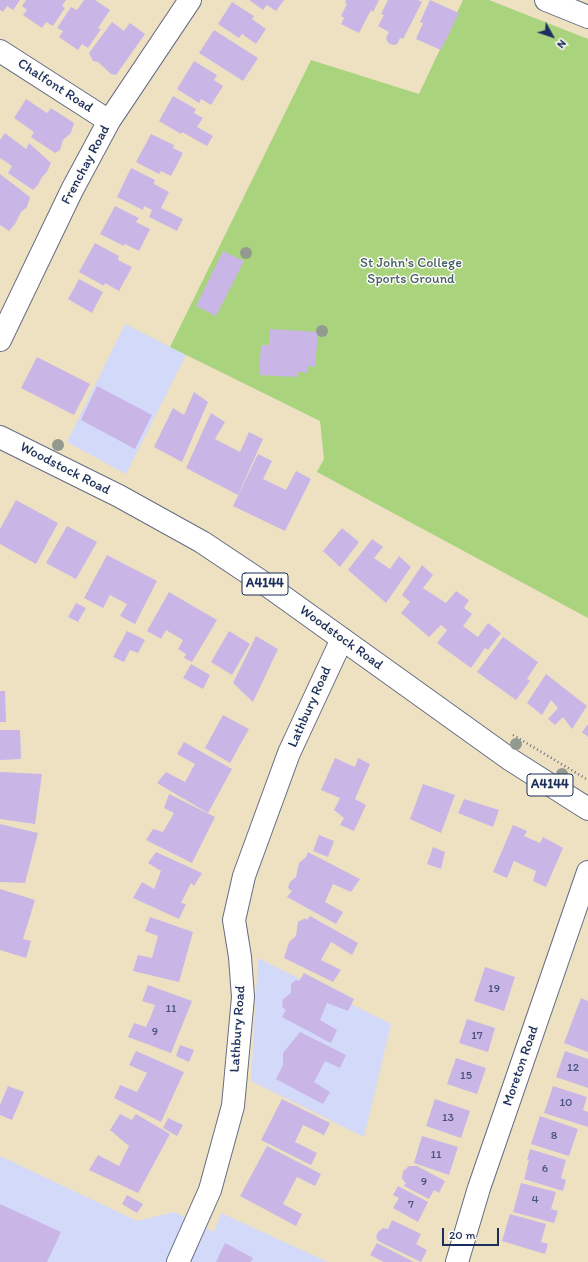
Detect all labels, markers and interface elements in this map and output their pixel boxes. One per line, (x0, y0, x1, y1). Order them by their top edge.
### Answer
north arrow (532, 16, 572, 56)
text: N (554, 37, 569, 51)
street label: Chalfont Road (14, 55, 96, 117)
street label: Frenchay Road (58, 122, 114, 208)
park label: St John's College Sports Ground (360, 255, 462, 288)
street label: Woodstock Road (17, 439, 113, 499)
road number: A4144 (242, 573, 288, 595)
street label: Woodstock Road (296, 602, 386, 674)
street label: Lathbury Road (285, 664, 335, 750)
road number: A4144 (527, 774, 573, 796)
house number: 19 (488, 982, 500, 996)
street label: Lathbury Road (227, 985, 249, 1073)
house number: 11 (165, 1002, 177, 1016)
street label: Moreton Road (499, 1024, 543, 1108)
house number: 9 (152, 1025, 158, 1039)
house number: 17 (471, 1029, 483, 1043)
house number: 12 (567, 1061, 579, 1075)
house number: 15 (460, 1069, 472, 1083)
house number: 10 (560, 1096, 572, 1110)
house number: 13 (442, 1111, 454, 1125)
house number: 8 (551, 1129, 557, 1143)
house number: 11 (430, 1148, 442, 1162)
house number: 6 (542, 1162, 548, 1176)
house number: 9 (421, 1175, 427, 1189)
house number: 4 (531, 1193, 539, 1207)
house number: 7 (408, 1198, 414, 1212)
scale bar (444, 1220, 501, 1246)
text: 20 m (449, 1228, 476, 1242)

